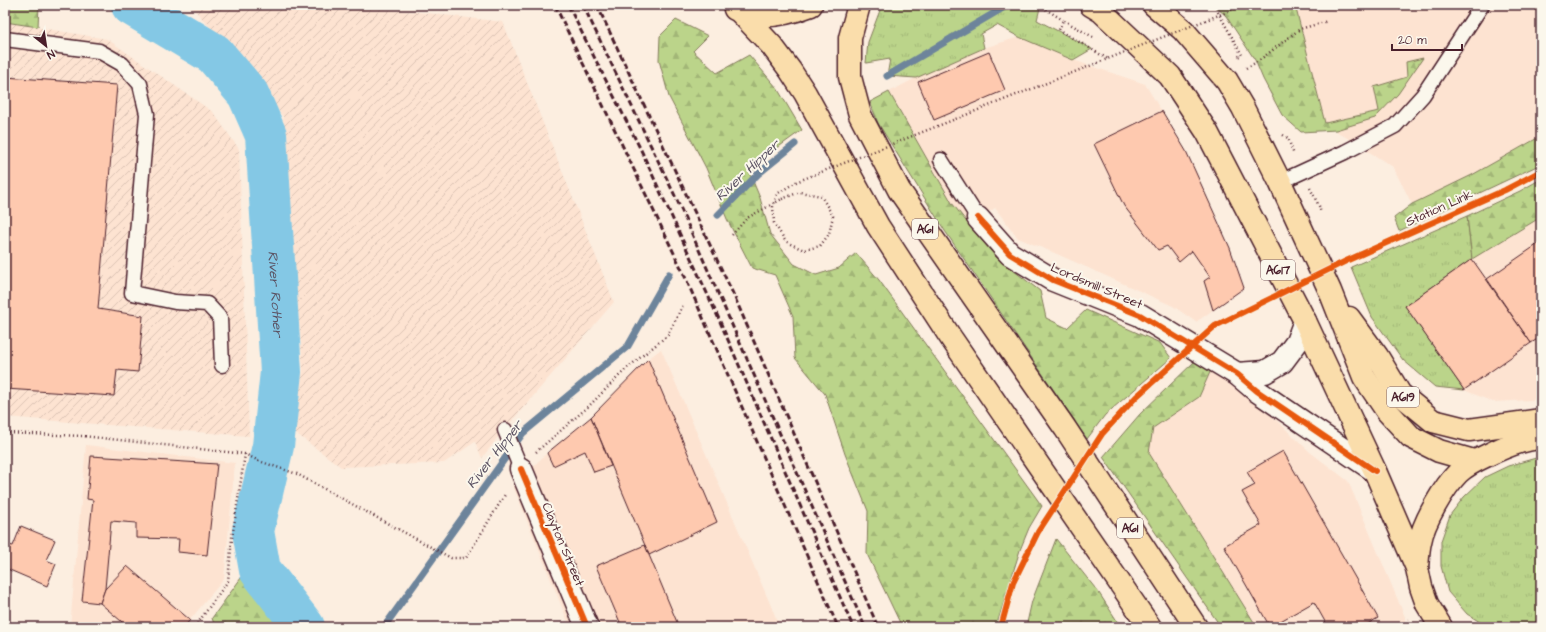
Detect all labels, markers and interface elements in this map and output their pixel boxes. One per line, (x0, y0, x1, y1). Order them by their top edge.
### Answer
north arrow (26, 26, 66, 66)
scale bar (1392, 26, 1462, 52)
text: 20 m (1398, 32, 1427, 49)
text: N (44, 46, 57, 62)
water label: River Hipper (711, 135, 785, 206)
street label: Station Link (1403, 185, 1476, 231)
road number: A61 (912, 219, 938, 239)
water label: River Rother (262, 250, 288, 339)
street label: Lordsmill Street (1048, 258, 1146, 314)
road number: A617 (1261, 260, 1295, 280)
road number: A619 (1387, 387, 1419, 407)
water label: River Hipper (462, 415, 529, 493)
street label: Clayton Street (536, 500, 589, 590)
road number: A61 (1117, 518, 1143, 538)

